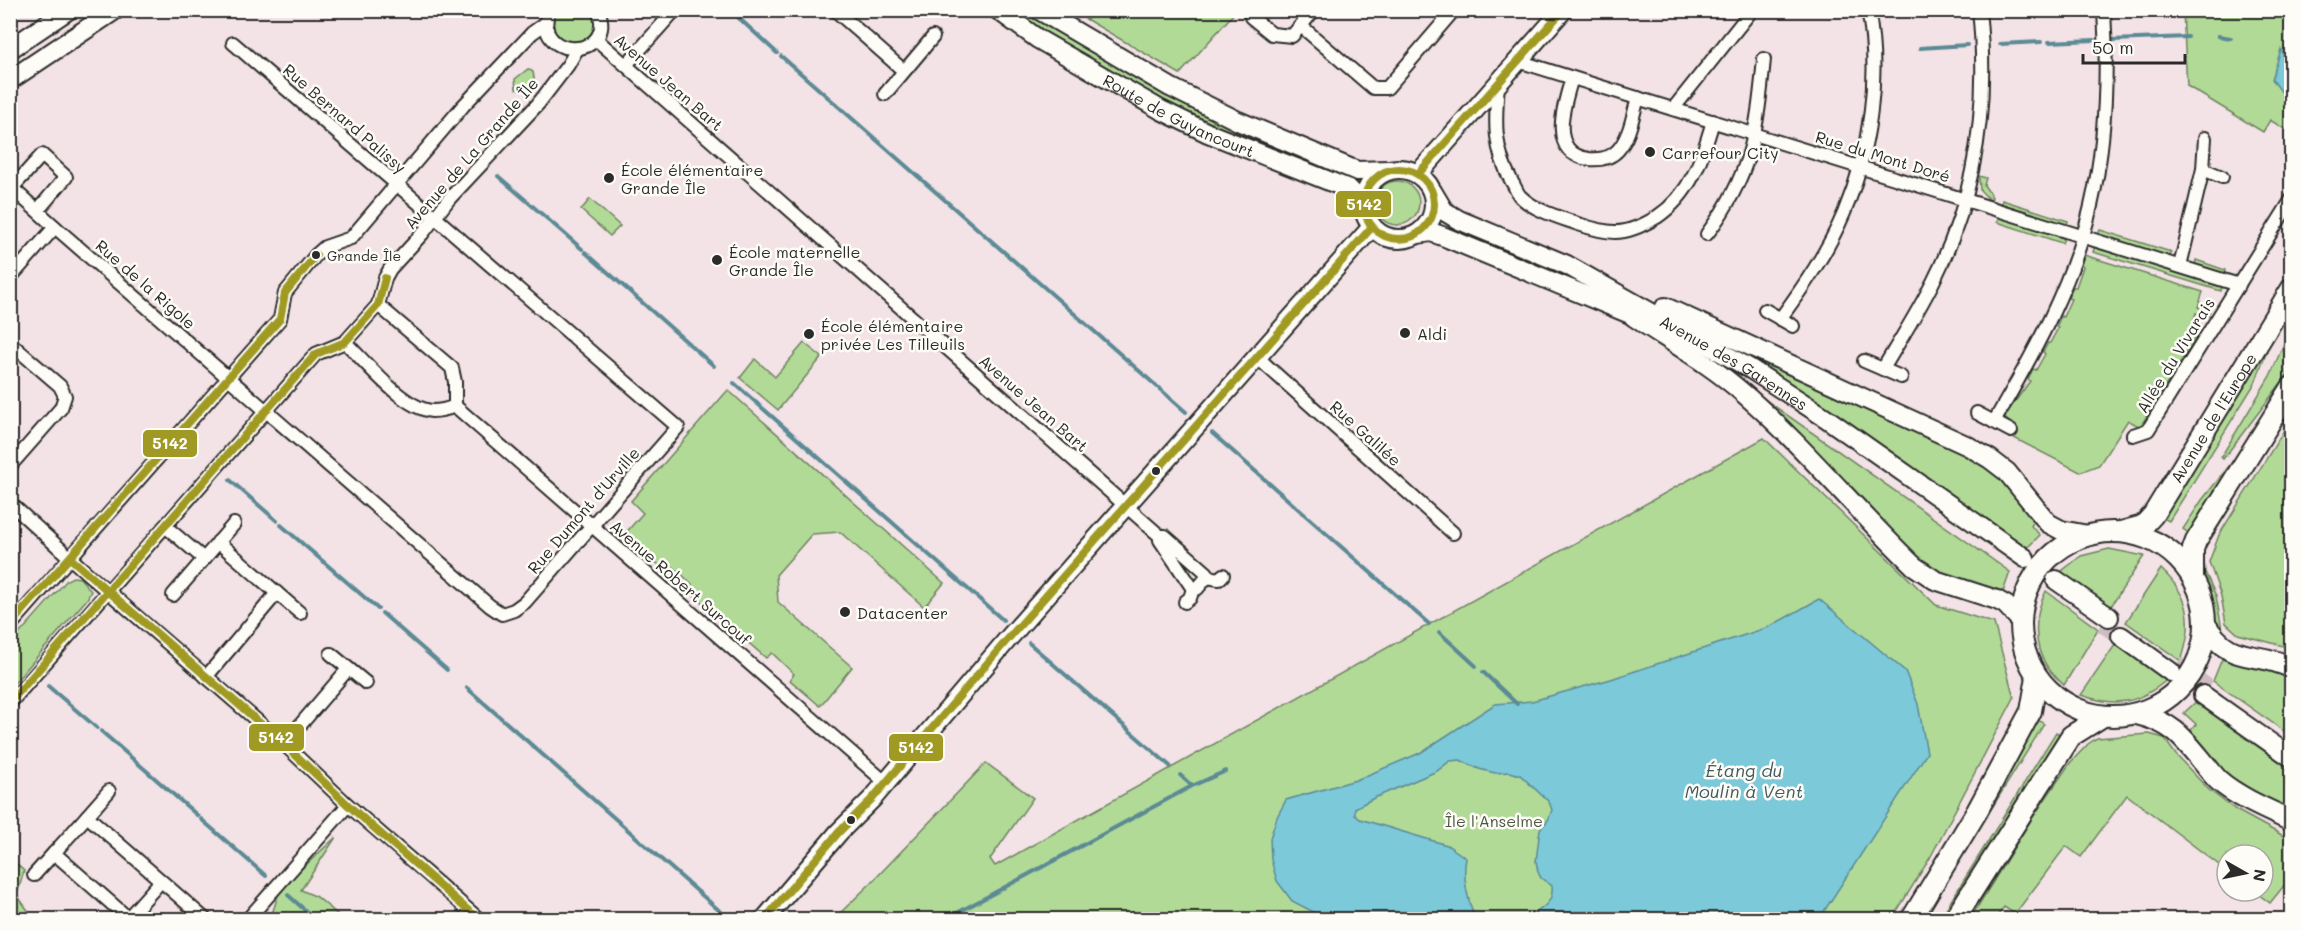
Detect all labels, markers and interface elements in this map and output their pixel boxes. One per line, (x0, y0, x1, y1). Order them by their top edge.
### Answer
scale bar (2083, 27, 2185, 65)
street label: Avenue Jean Bart (610, 29, 728, 135)
text: 50 m (2092, 35, 2134, 59)
street label: Rue Bernard Palissy (279, 59, 411, 177)
street label: Route de Guyancourt (1100, 69, 1258, 161)
street label: Avenue de La Grande Île (399, 73, 543, 233)
street label: Rue du Mont Doré (1813, 126, 1953, 186)
place label: Carrefour City (1662, 142, 1779, 163)
marker: Carrefour City (1643, 145, 1657, 159)
place label: École élémentaire Grande Île (621, 159, 763, 198)
marker: École élémentaire Grande Île (602, 171, 616, 185)
line badge: 5142 (1335, 190, 1392, 218)
text: 5142 (1346, 193, 1382, 214)
street label: Rue de la Rigole (92, 235, 200, 333)
place label: École maternelle Grande Île (729, 241, 861, 280)
place label: Grande Île (327, 246, 401, 265)
marker: Grande Île (310, 249, 322, 261)
marker: École maternelle Grande Île (710, 253, 724, 267)
street label: Allée du Vivarais (2131, 293, 2219, 417)
street label: Avenue des Garennes (1657, 309, 1812, 414)
place label: École élémentaire privée Les Tilleuils (821, 315, 965, 354)
place label: Aldi (1417, 323, 1447, 344)
marker: Aldi (1398, 326, 1412, 340)
marker: École élémentaire privée Les Tilleuils (802, 327, 816, 341)
street label: Avenue de l'Europe (2165, 349, 2260, 486)
street label: Avenue Jean Bart (975, 350, 1093, 456)
street label: Rue Galilée (1326, 396, 1406, 470)
line badge: 5142 (142, 429, 198, 458)
text: 5142 (152, 432, 188, 453)
street label: Rue Dumont d'Urville (522, 442, 644, 578)
unlabelled marker (1150, 465, 1162, 477)
street label: Avenue Robert Surcouf (606, 515, 756, 650)
place label: Datacenter (857, 602, 948, 623)
marker: Datacenter (838, 605, 852, 619)
line badge: 5142 (248, 723, 305, 752)
text: 5142 (258, 726, 294, 747)
line badge: 5142 (888, 733, 944, 762)
text: 5142 (898, 736, 934, 757)
water label: Étang du Moulin à Vent (1685, 758, 1803, 803)
park label: Île l'Anselme (1445, 810, 1543, 831)
unlabelled marker (845, 814, 857, 826)
north arrow (2215, 843, 2275, 903)
text: N (2249, 868, 2272, 883)

